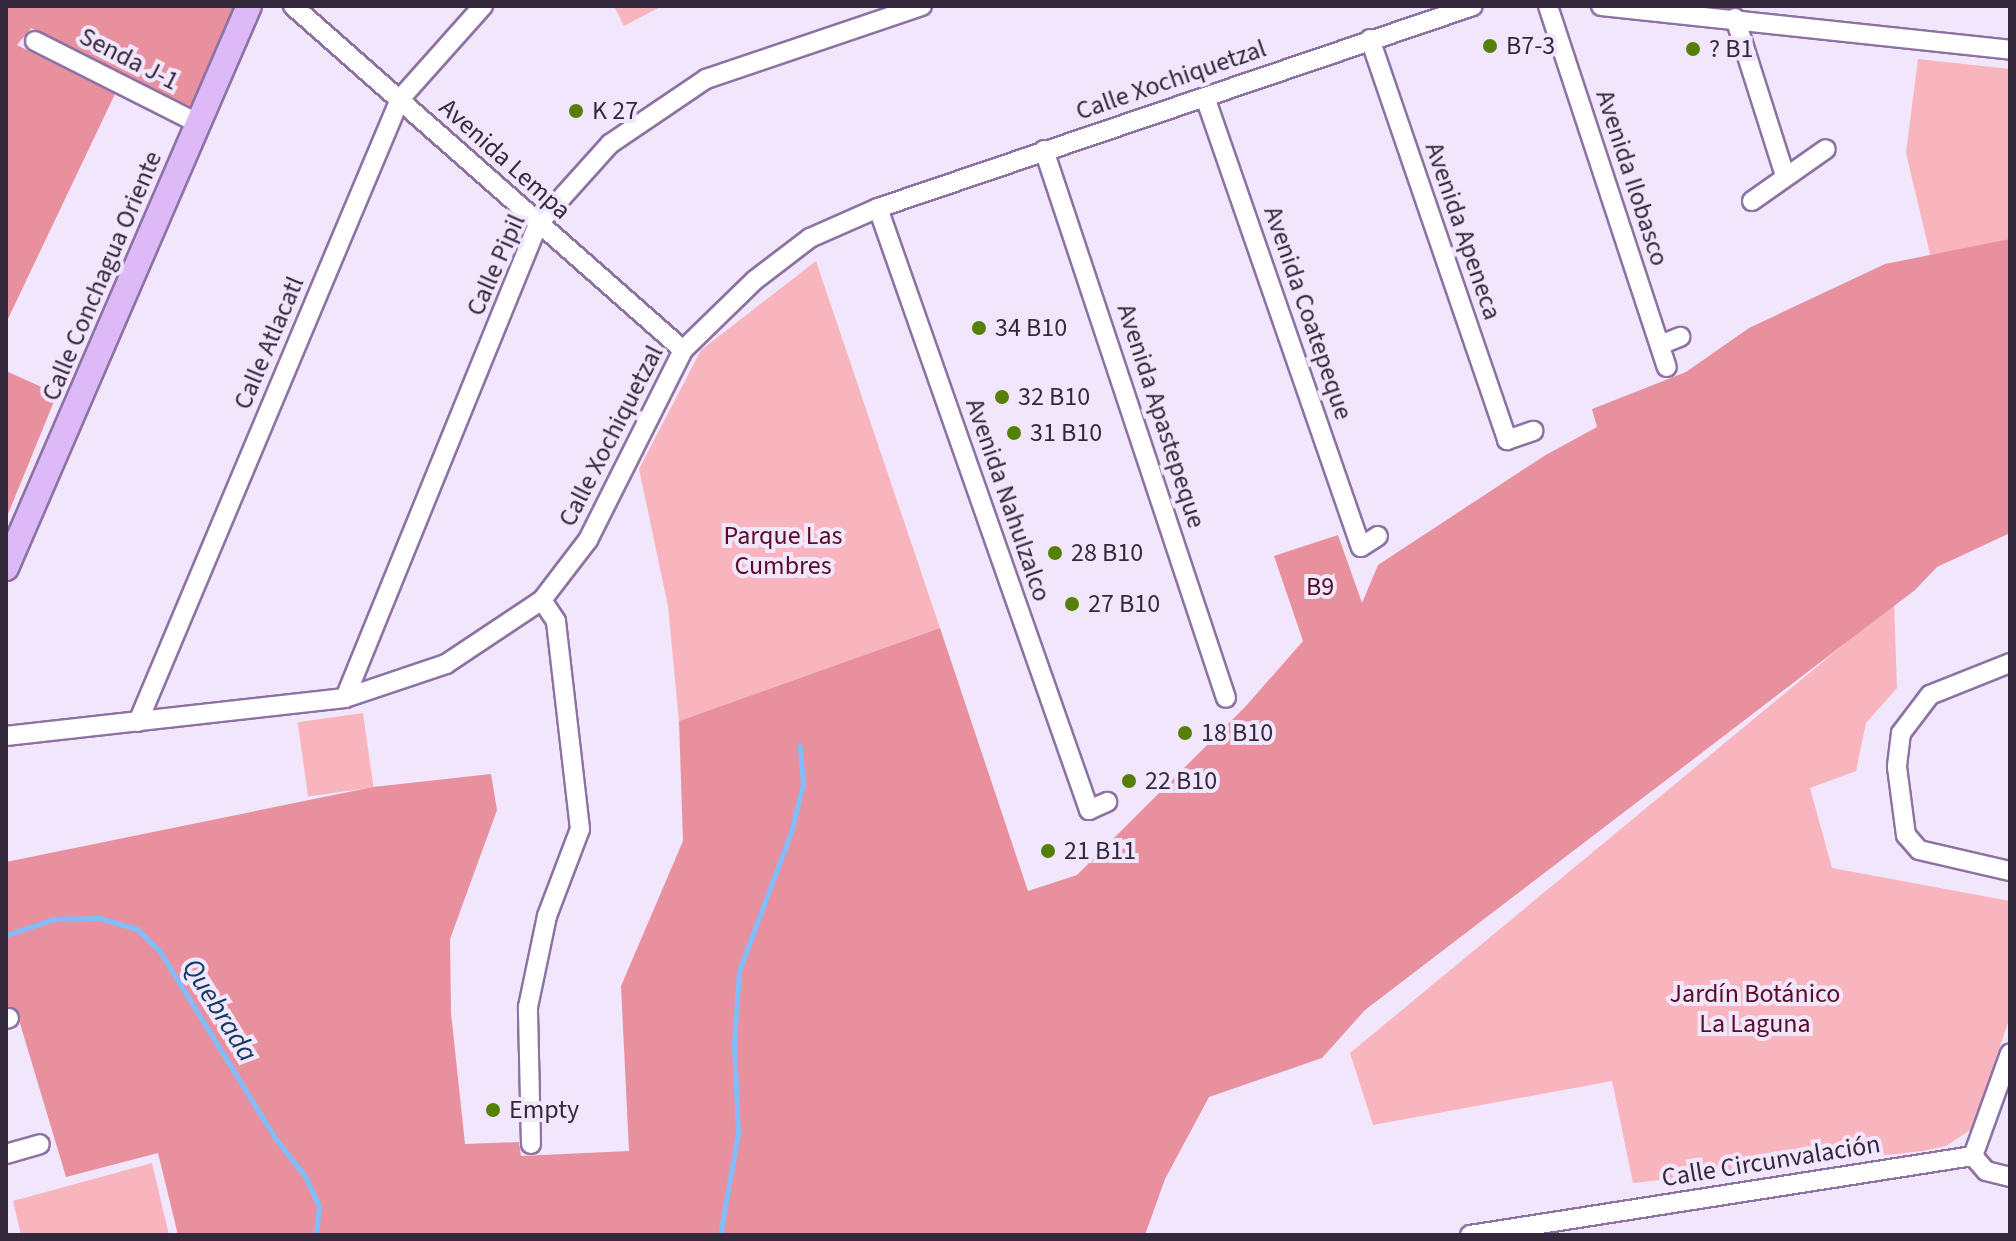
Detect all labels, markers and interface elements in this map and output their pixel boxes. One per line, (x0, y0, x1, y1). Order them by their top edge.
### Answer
street label: Senda J-1 (74, 21, 184, 97)
place label: B7-3 (1506, 30, 1555, 62)
street label: Calle Xochiquetzal (1072, 33, 1270, 127)
place label: ? B1 (1709, 33, 1753, 65)
marker: B7-3 (1481, 37, 1499, 55)
marker: ? B1 (1684, 40, 1702, 58)
street label: Avenida Ilobasco (1589, 86, 1675, 270)
street label: Avenida Lempa (433, 92, 577, 226)
place label: K 27 (592, 95, 638, 127)
marker: K 27 (567, 102, 585, 120)
street label: Avenida Apeneca (1418, 138, 1508, 324)
street label: Calle Conchagua Oriente (35, 146, 169, 406)
street label: Avenida Coatepeque (1257, 202, 1359, 424)
street label: Calle Pipil (460, 209, 532, 321)
street label: Calle Atlacatl (227, 272, 311, 414)
street label: Avenida Apastepeque (1110, 300, 1212, 532)
place label: 34 B10 (995, 312, 1067, 344)
marker: 34 B10 (970, 319, 988, 337)
street label: Calle Xochiquetzal (552, 340, 670, 532)
place label: 32 B10 (1018, 381, 1090, 413)
marker: 32 B10 (993, 388, 1011, 406)
street label: Avenida Nahulzalco (959, 394, 1057, 606)
place label: 31 B10 (1030, 417, 1102, 449)
marker: 31 B10 (1005, 424, 1023, 442)
park label: Parque Las Cumbres (724, 520, 842, 582)
place label: 28 B10 (1071, 537, 1143, 569)
marker: 28 B10 (1046, 544, 1064, 562)
park label: B9 (1306, 571, 1334, 603)
place label: 27 B10 (1088, 588, 1160, 620)
marker: 27 B10 (1063, 595, 1081, 613)
place label: 18 B10 (1201, 717, 1273, 749)
marker: 18 B10 (1176, 724, 1194, 742)
place label: 22 B10 (1145, 765, 1217, 797)
marker: 22 B10 (1120, 772, 1138, 790)
place label: 21 B11 (1064, 835, 1136, 867)
marker: 21 B11 (1039, 842, 1057, 860)
water label: Quebrada (175, 952, 265, 1068)
park label: Jardín Botánico La Laguna (1670, 978, 1840, 1040)
place label: Empty (509, 1094, 579, 1126)
marker: Empty (484, 1101, 502, 1119)
street label: Calle Circunvalación (1660, 1128, 1882, 1194)

